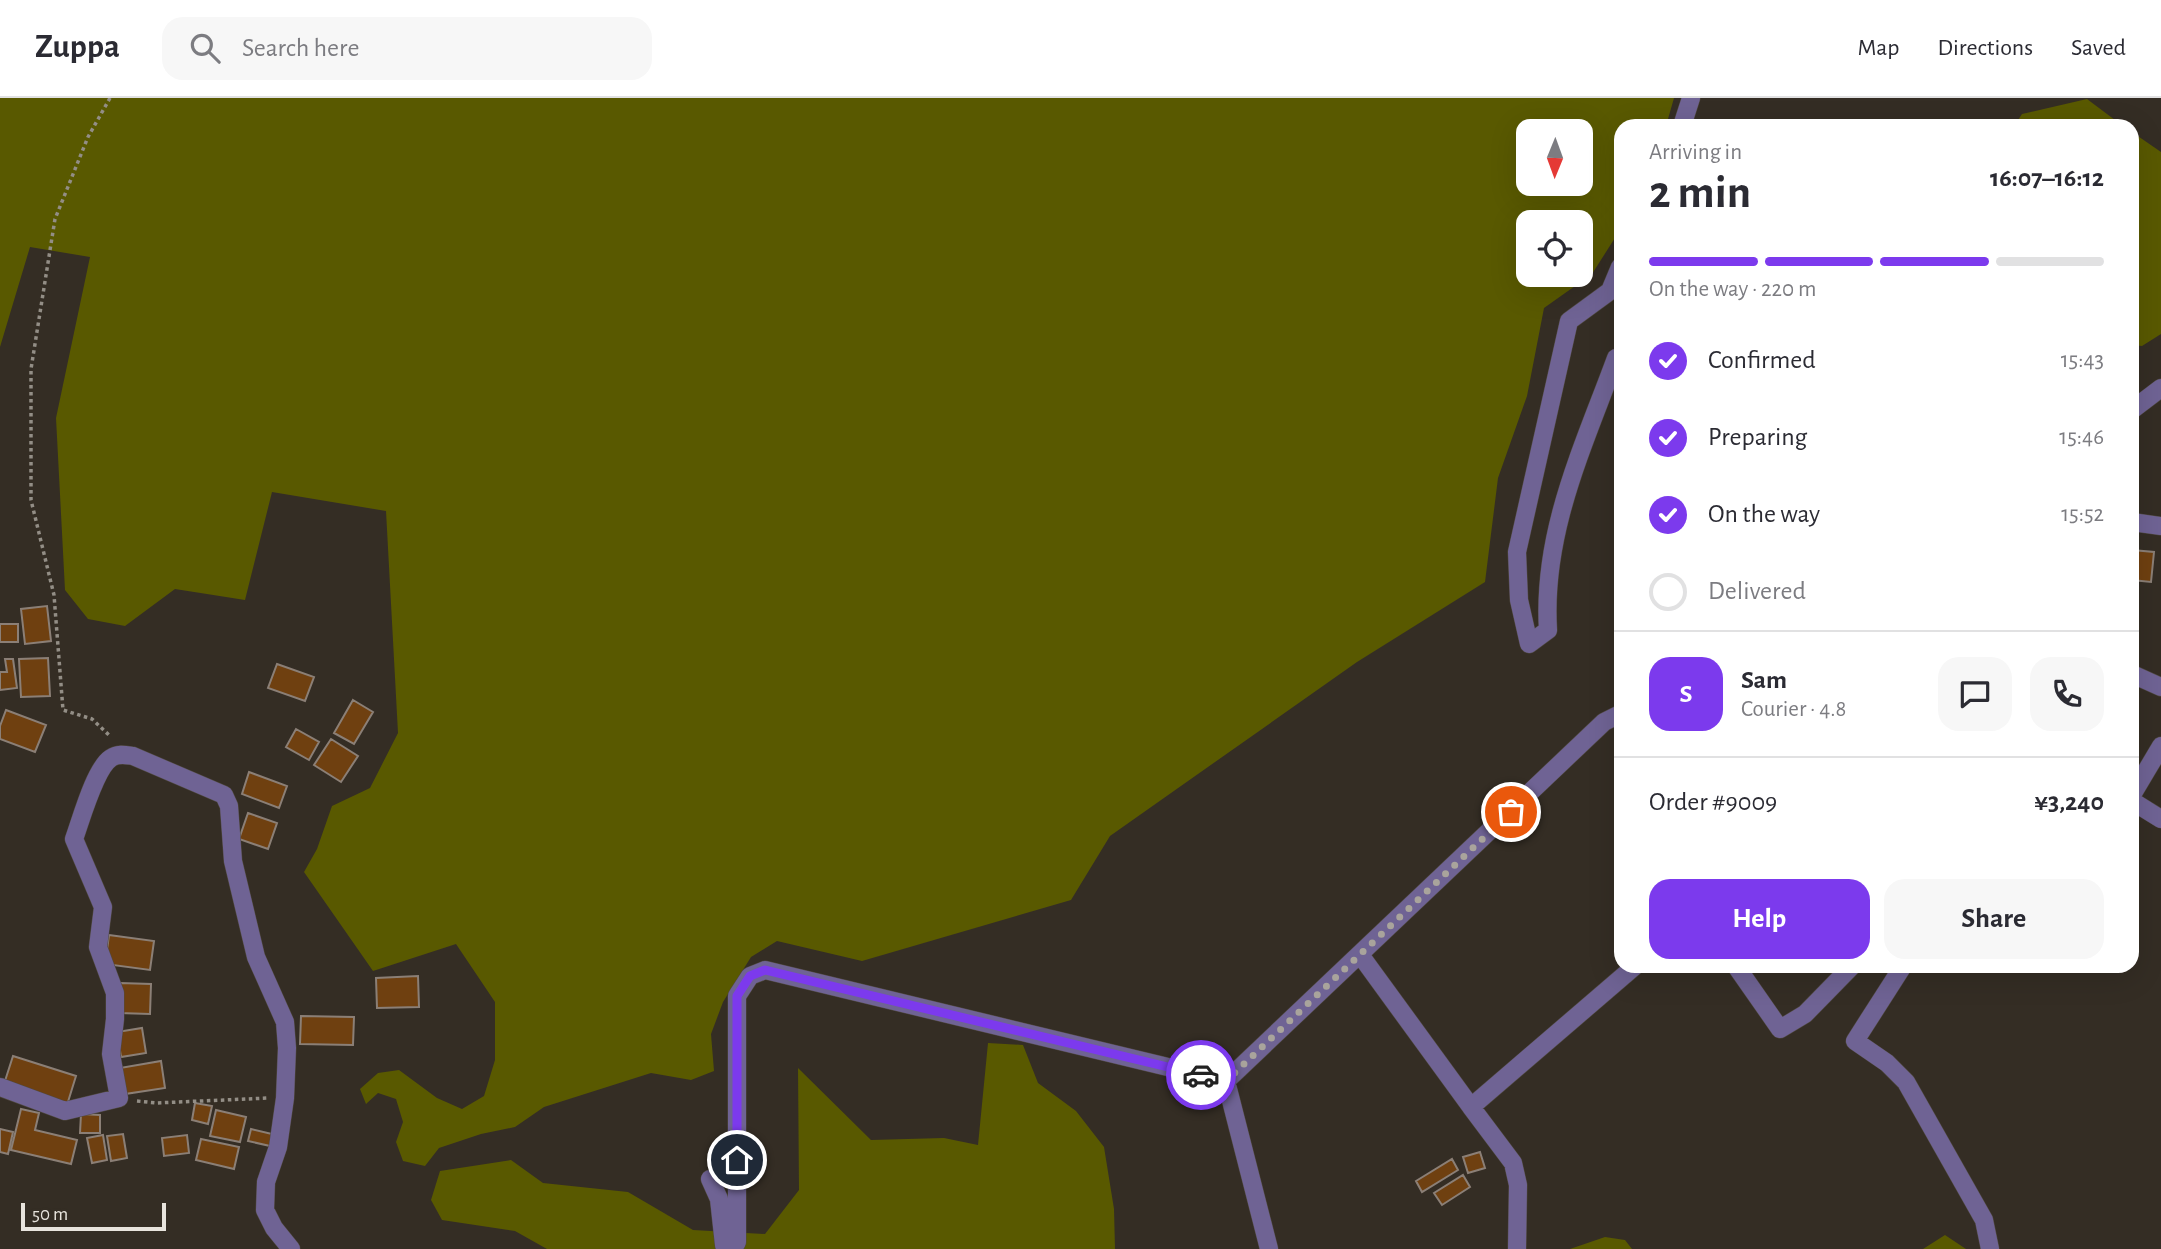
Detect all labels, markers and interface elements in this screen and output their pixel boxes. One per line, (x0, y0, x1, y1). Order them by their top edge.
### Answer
search box (162, 17, 652, 80)
icon: search (186, 29, 224, 67)
text: Zuppa (35, 31, 120, 64)
text: Search here (242, 35, 359, 61)
text: Map (1857, 36, 1899, 60)
text: Directions (1937, 36, 2033, 60)
text: Saved (2071, 36, 2126, 60)
north arrow (1516, 119, 1592, 196)
map controls (1516, 119, 1593, 287)
text: Arriving in (1649, 141, 1742, 164)
text: 16:07–16:12 (1990, 165, 2104, 191)
text: 2 min (1649, 170, 1751, 216)
button: locate (1516, 210, 1593, 287)
text: On the way · 220 m (1649, 278, 1816, 301)
icon: check (1649, 342, 1687, 380)
text: Confirmed (1708, 347, 1816, 373)
text: 15:43 (2061, 349, 2104, 372)
icon: check (1649, 419, 1687, 457)
text: Preparing (1708, 424, 1807, 450)
text: 15:46 (2059, 426, 2104, 449)
icon: check (1649, 496, 1687, 534)
text: On the way (1708, 501, 1820, 527)
text: 15:52 (2061, 503, 2104, 526)
text: Delivered (1708, 578, 1806, 604)
button: chat (1938, 657, 2012, 731)
button: phone (2030, 657, 2104, 731)
text: Sam (1741, 667, 1787, 693)
text: S (1680, 681, 1692, 707)
text: Courier · 4.8 (1741, 698, 1846, 721)
pin (1481, 782, 1541, 842)
text: Order #9009 (1649, 789, 1777, 815)
text: ¥3,240 (2034, 789, 2104, 815)
icon: bag (1492, 793, 1530, 831)
button: Help (1649, 879, 1870, 959)
button: Share (1884, 879, 2104, 959)
courier (1166, 1040, 1236, 1110)
icon: car (1182, 1056, 1220, 1094)
pin (707, 1130, 767, 1190)
icon: home (718, 1141, 756, 1179)
scale bar (21, 1200, 166, 1232)
text: 50 m (32, 1205, 68, 1224)

